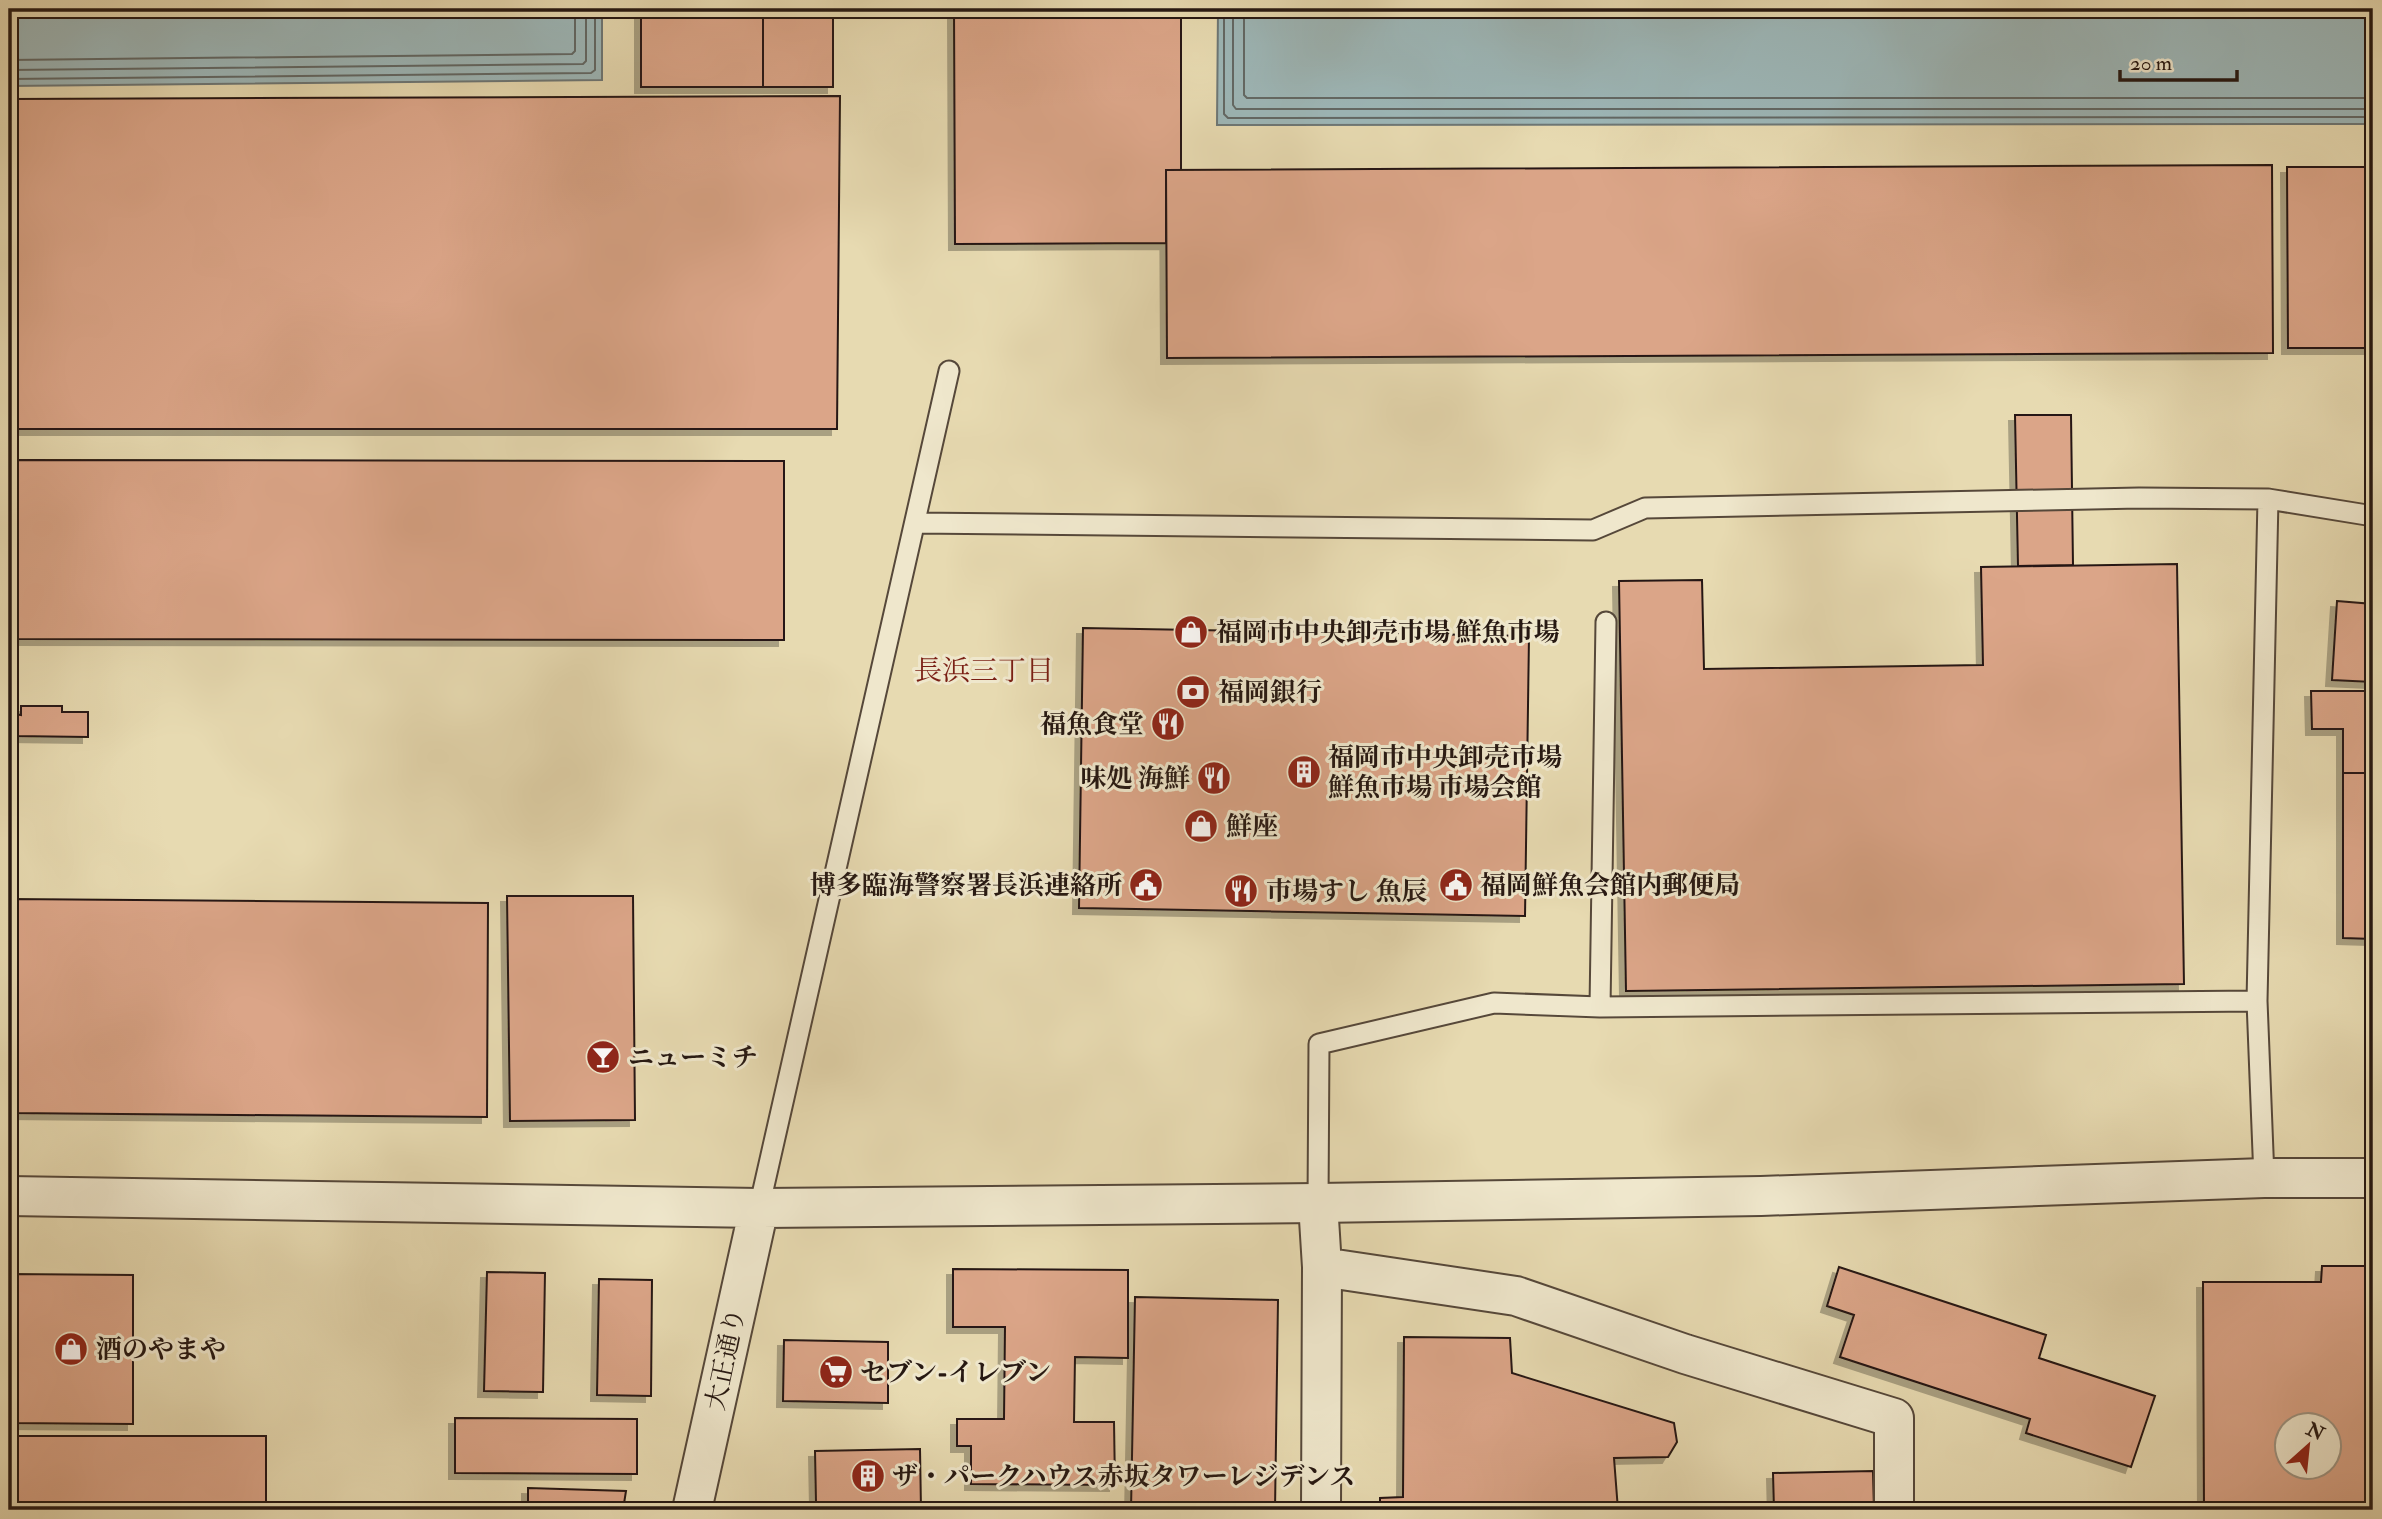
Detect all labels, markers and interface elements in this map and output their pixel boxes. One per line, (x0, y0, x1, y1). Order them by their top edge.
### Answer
scale bar (2120, 38, 2237, 82)
text: 20 m (2130, 50, 2172, 77)
shop icon: 福岡市中央卸売市場 鮮魚市場 (1172, 613, 1210, 651)
place label: 福岡市中央卸売市場 鮮魚市場 (1216, 617, 1559, 649)
district label: 長浜三丁目 (914, 654, 1054, 689)
bank icon: 福岡銀行 (1174, 673, 1212, 711)
place label: 福岡銀行 (1218, 677, 1322, 709)
restaurant icon: 福魚食堂 (1149, 705, 1187, 743)
place label: 福魚食堂 (1040, 709, 1144, 741)
place label: 福岡市中央卸売市場 鮮魚市場 市場会館 (1328, 742, 1562, 804)
building icon: 福岡市中央卸売市場 鮮魚市場 市場会館 (1285, 753, 1323, 791)
restaurant icon: 味処 海鮮 (1195, 759, 1233, 797)
place label: 味処 海鮮 (1081, 763, 1190, 795)
shop icon: 鮮座 (1182, 807, 1220, 845)
place label: 鮮座 (1226, 811, 1278, 843)
public building icon: 博多臨海警察署長浜連絡所 (1127, 866, 1165, 904)
public building icon: 福岡鮮魚会館内郵便局 (1437, 866, 1475, 904)
place label: 博多臨海警察署長浜連絡所 (810, 870, 1122, 902)
place label: 福岡鮮魚会館内郵便局 (1480, 870, 1740, 902)
restaurant icon: 市場すし 魚辰 (1222, 872, 1260, 910)
place label: 市場すし 魚辰 (1266, 876, 1427, 908)
bar icon: ニューミチ (584, 1038, 622, 1076)
place label: ニューミチ (628, 1042, 758, 1074)
street label: 大正通り (700, 1305, 752, 1413)
shop icon: 酒のやまや (52, 1330, 90, 1368)
place label: 酒のやまや (96, 1334, 226, 1366)
supermarket icon: セブン-イレブン (817, 1353, 855, 1391)
place label: セブン-イレブン (860, 1357, 1051, 1389)
north arrow (2274, 1410, 2344, 1480)
text: N (2301, 1417, 2329, 1447)
building icon: ザ・パークハウス赤坂タワーレジデンス (849, 1457, 887, 1495)
place label: ザ・パークハウス赤坂タワーレジデンス (892, 1461, 1355, 1493)

